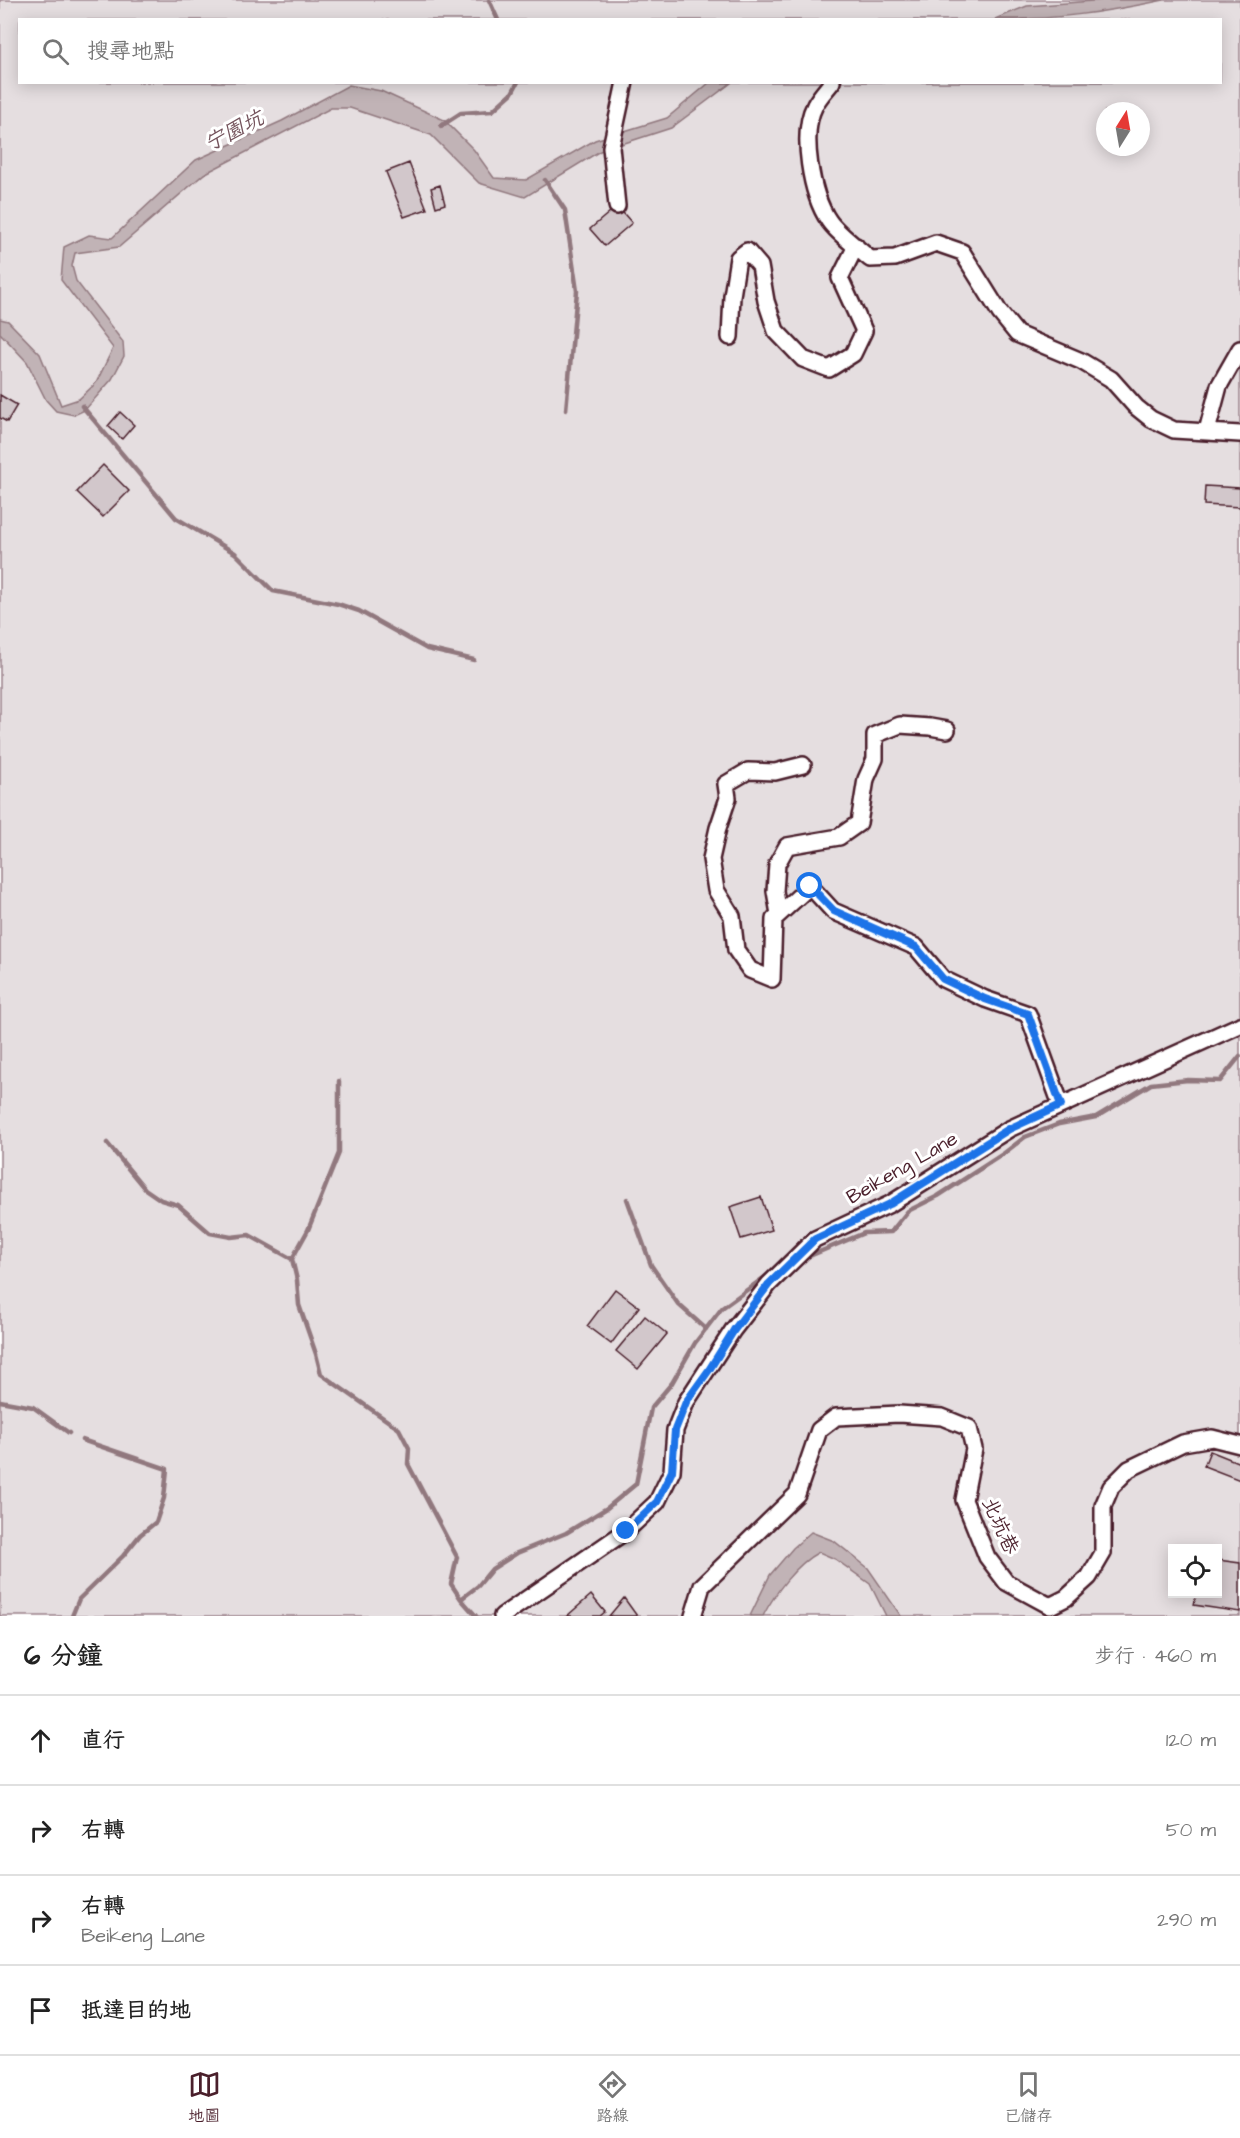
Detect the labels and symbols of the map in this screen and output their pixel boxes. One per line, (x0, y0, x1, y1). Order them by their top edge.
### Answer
north arrow (1096, 102, 1150, 156)
water label: 宁園坑 (199, 103, 270, 158)
route start (796, 872, 822, 898)
street label: Beikeng Lane (841, 1125, 963, 1212)
street label: 北坑巷 (975, 1493, 1026, 1560)
route end (612, 1517, 638, 1543)

